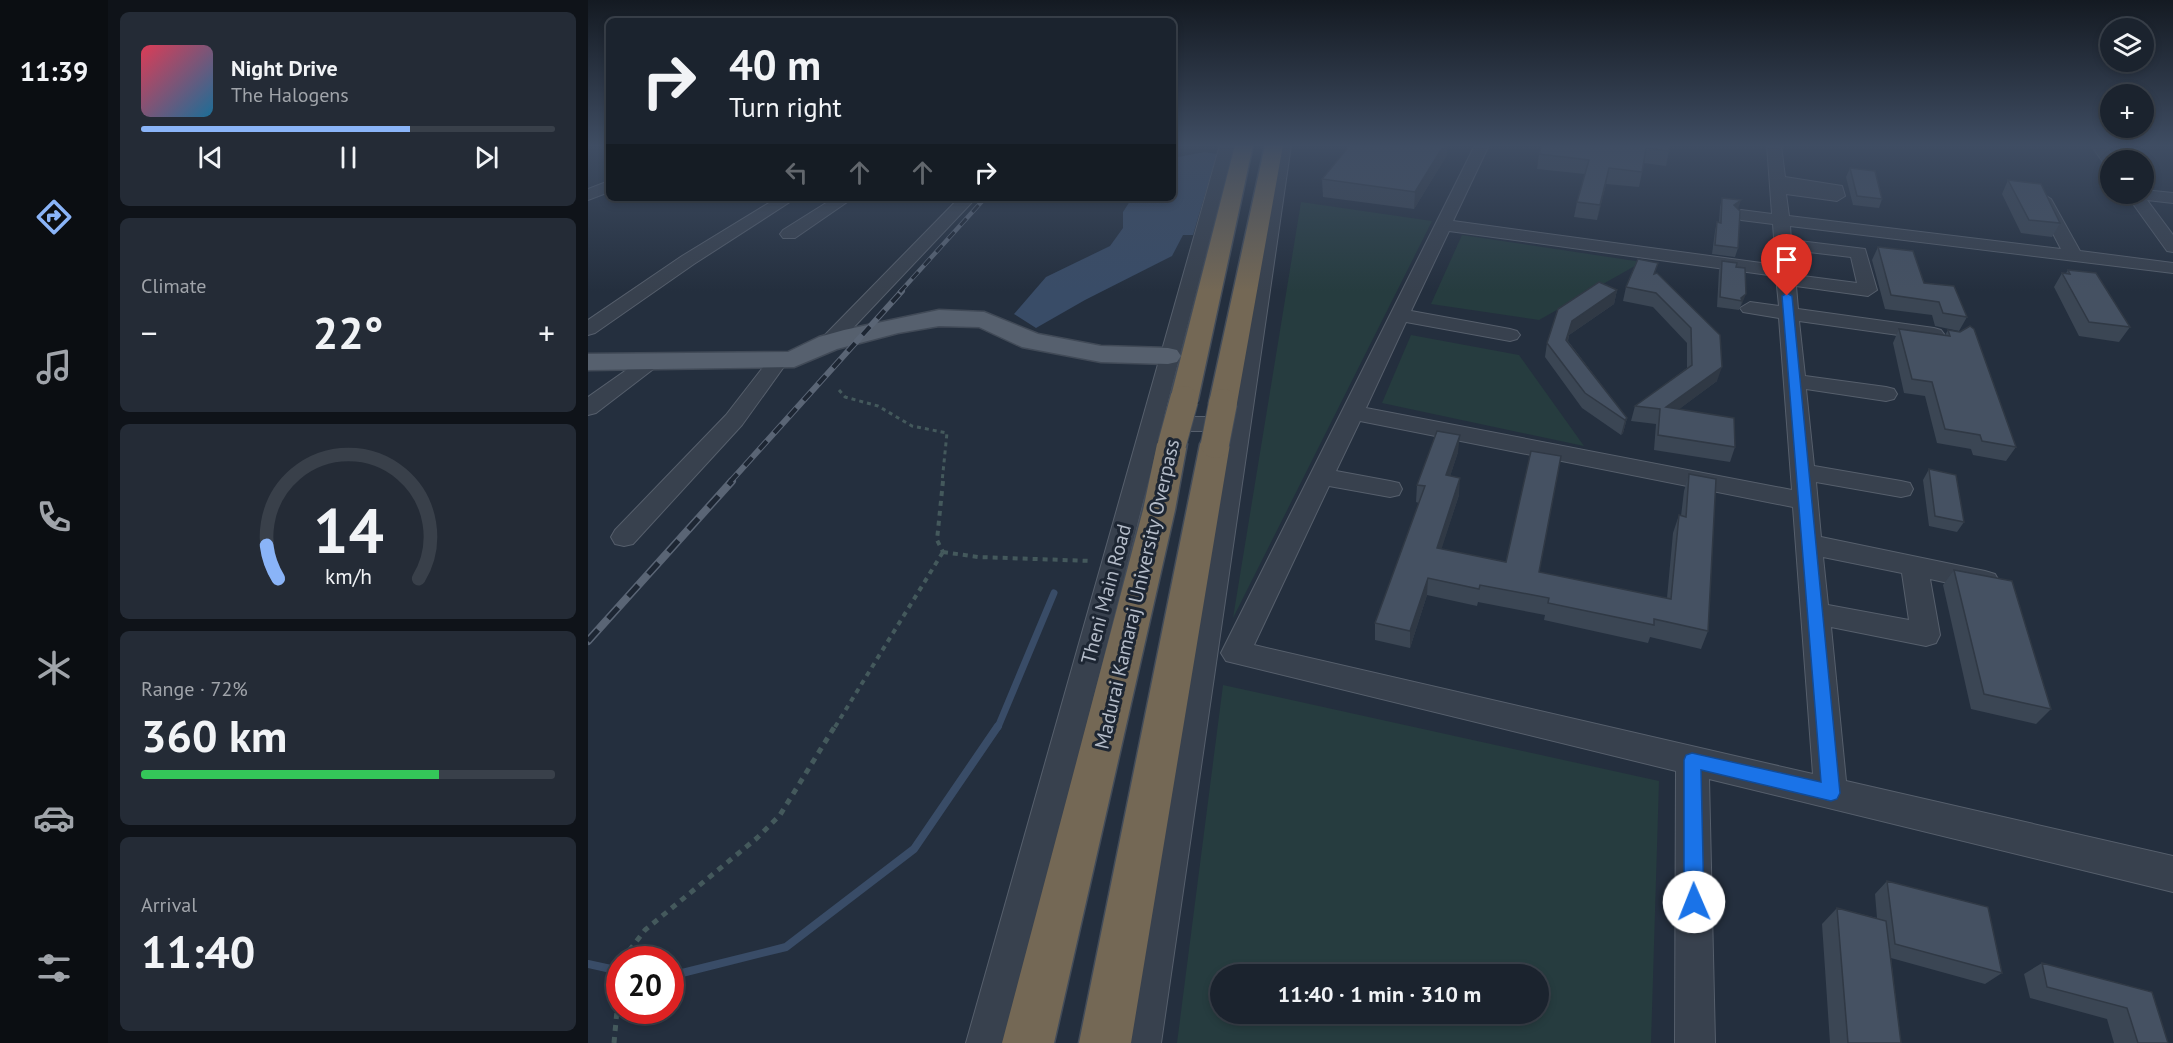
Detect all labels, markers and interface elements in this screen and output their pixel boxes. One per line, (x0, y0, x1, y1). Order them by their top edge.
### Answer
map controls (2100, 18, 2154, 204)
button: layers (2100, 18, 2154, 72)
text: 40 m (729, 37, 821, 92)
icon: right (630, 42, 708, 120)
text: 11:39 (20, 54, 88, 88)
text: Night Drive (231, 54, 338, 82)
text: The Halogens (231, 82, 349, 108)
button: + (2100, 84, 2154, 138)
text: Turn right (729, 90, 842, 124)
icon: previous (194, 141, 227, 174)
icon: pause (332, 141, 365, 174)
icon: next (470, 141, 503, 174)
button: − (2100, 150, 2154, 204)
icon: left (780, 156, 813, 189)
icon: ahead (843, 156, 876, 189)
icon: ahead (906, 156, 939, 189)
icon: right (969, 156, 1002, 189)
icon: directions (33, 196, 75, 238)
pin (1761, 234, 1812, 296)
icon: arrive (1770, 243, 1803, 276)
text: Climate (141, 273, 207, 299)
text: 22° (313, 303, 383, 361)
text: − (141, 311, 158, 354)
text: + (538, 311, 555, 354)
icon: music (33, 346, 75, 388)
street label: Madurai Kamaraj University Overpass (1089, 436, 1185, 752)
text: 14 (313, 489, 383, 570)
icon: phone (33, 496, 75, 538)
street label: Theni Main Road (1075, 521, 1137, 667)
text: km/h (324, 562, 371, 590)
icon: climate (33, 647, 75, 689)
text: Range · 72% (141, 676, 248, 702)
text: 360 km (141, 706, 287, 764)
icon: car (33, 797, 75, 839)
position arrow (1662, 870, 1726, 934)
text: Arrival (141, 892, 197, 918)
text: 11:40 (141, 922, 255, 980)
speed limit sign: 20 (606, 946, 684, 1024)
icon: filters (33, 947, 75, 989)
text: 11:40 · 1 min · 310 m (1278, 980, 1481, 1008)

